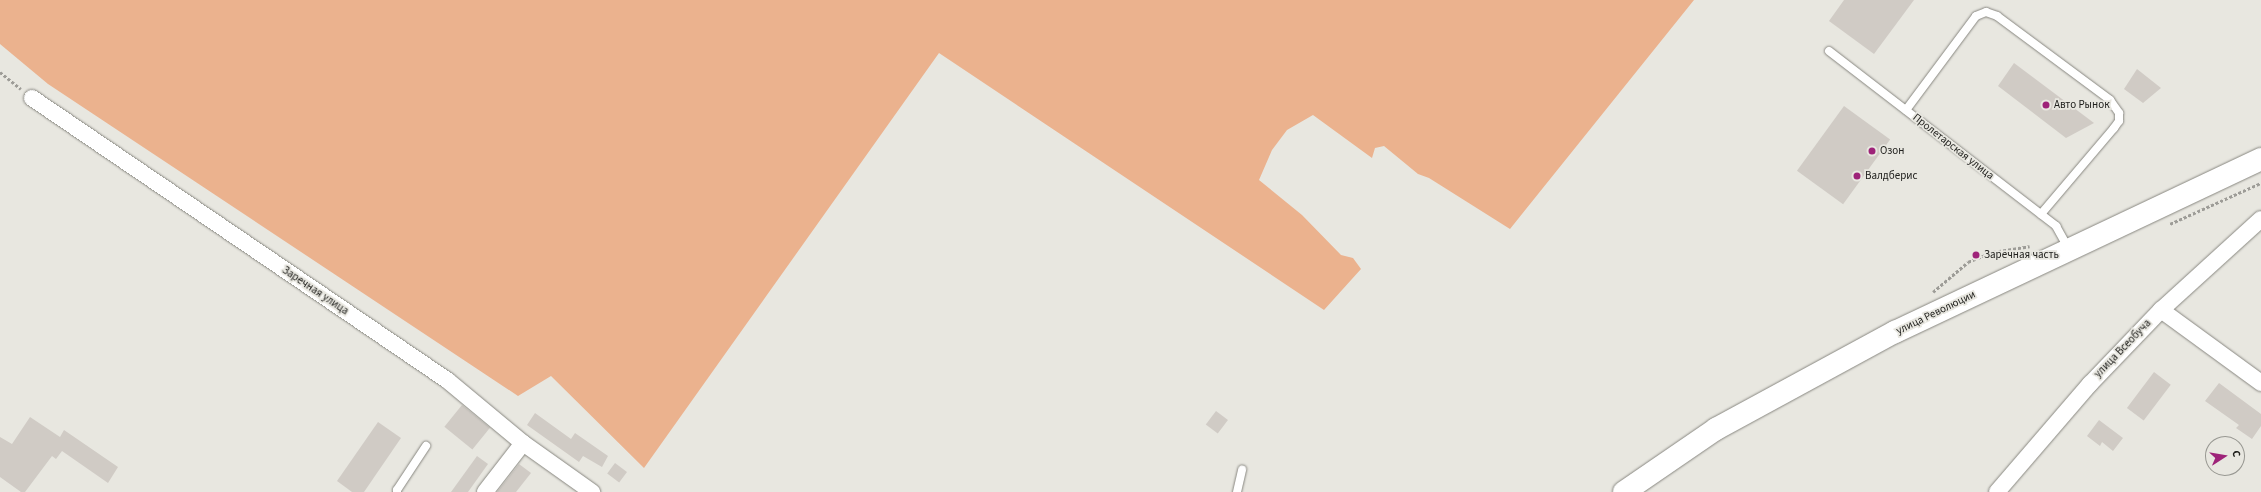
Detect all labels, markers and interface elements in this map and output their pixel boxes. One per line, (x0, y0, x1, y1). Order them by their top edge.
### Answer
place label: Авто Рынок (2054, 98, 2110, 112)
marker: Авто Рынок (2041, 100, 2051, 110)
street label: Пролетарская улица (1910, 111, 1996, 183)
place label: Озон (1880, 144, 1904, 158)
marker: Озон (1867, 146, 1877, 156)
place label: Валдберис (1865, 169, 1917, 183)
marker: Валдберис (1852, 171, 1862, 181)
place label: Заречная часть (1984, 248, 2059, 262)
marker: Заречная часть (1971, 250, 1981, 260)
street label: Заречная улица (279, 264, 351, 318)
street label: улица Революции (1894, 288, 1978, 338)
street label: улица Всеобуча (2092, 317, 2154, 381)
north arrow (2205, 436, 2245, 476)
text: С (2228, 449, 2244, 458)

